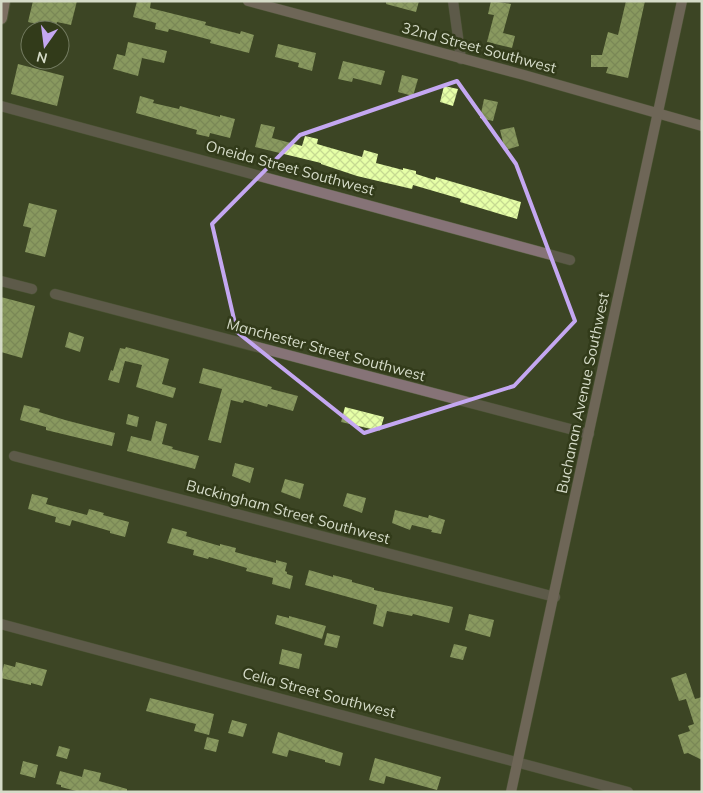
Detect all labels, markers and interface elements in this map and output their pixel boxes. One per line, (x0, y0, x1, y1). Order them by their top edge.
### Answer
street label: 32nd Street Southwest (400, 18, 559, 77)
north arrow (20, 20, 70, 70)
text: N (35, 48, 49, 68)
street label: Oneida Street Southwest (204, 136, 376, 199)
street label: Buchanan Avenue Southwest (552, 291, 613, 495)
street label: Manchester Street Southwest (225, 314, 427, 385)
street label: Buckingham Street Southwest (184, 475, 392, 548)
street label: Celia Street Southwest (241, 663, 398, 722)

